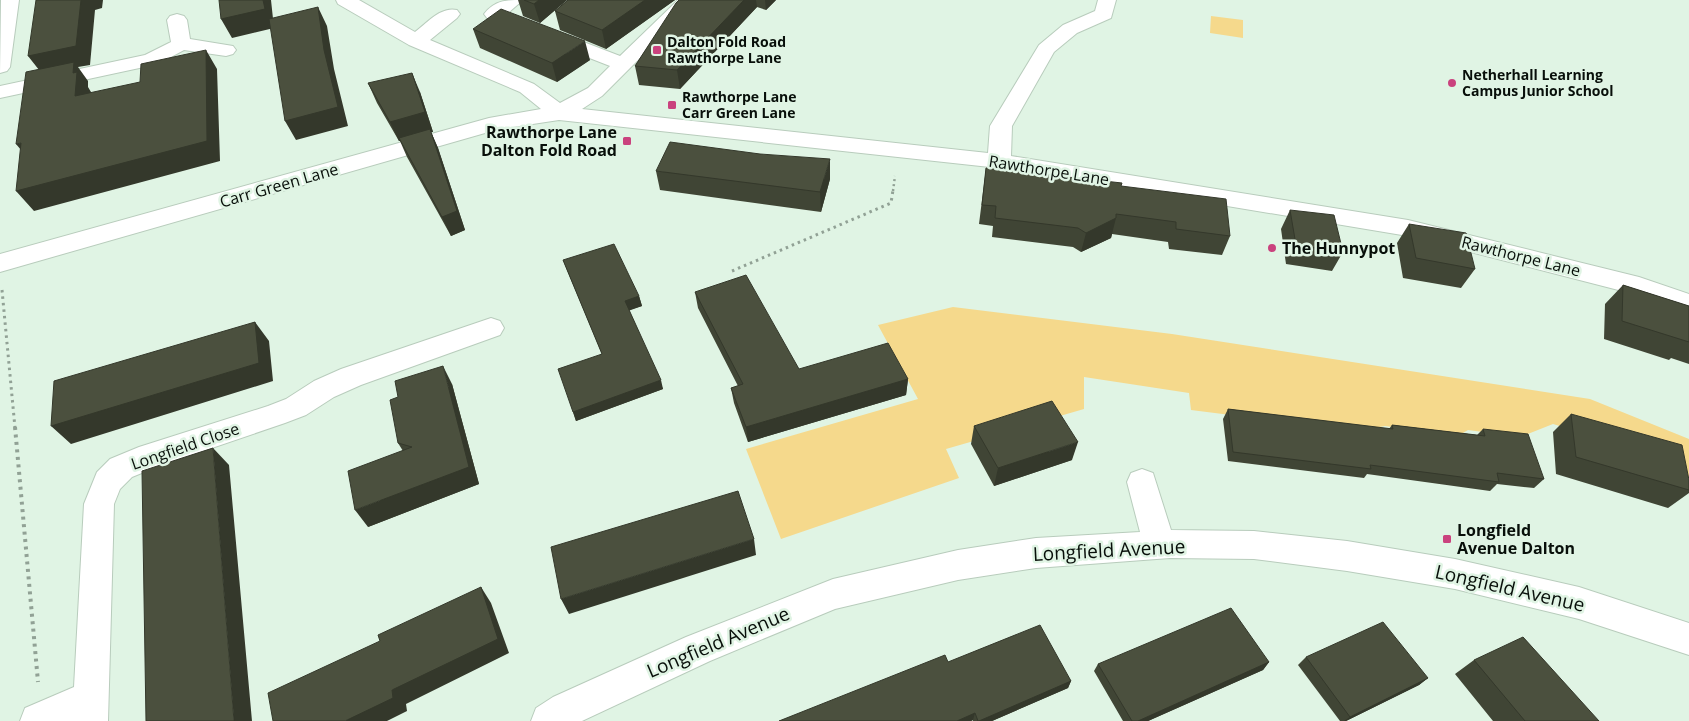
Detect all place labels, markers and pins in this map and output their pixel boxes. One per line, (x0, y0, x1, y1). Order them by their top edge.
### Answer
place label: Dalton Fold Road Rawthorpe Lane (667, 32, 786, 67)
marker: Dalton Fold Road Rawthorpe Lane (651, 44, 663, 56)
place label: Netherhall Learning Campus Junior School (1462, 65, 1613, 100)
marker: Netherhall Learning Campus Junior School (1446, 77, 1458, 89)
place label: Rawthorpe Lane Carr Green Lane (682, 87, 797, 122)
marker: Rawthorpe Lane Carr Green Lane (666, 99, 678, 111)
place label: Rawthorpe Lane Dalton Fold Road (481, 121, 617, 161)
marker: Rawthorpe Lane Dalton Fold Road (621, 135, 633, 147)
place label: The Hunnypot (1282, 237, 1395, 259)
marker: The Hunnypot (1266, 242, 1278, 254)
place label: Longfield Avenue Dalton (1457, 519, 1575, 559)
marker: Longfield Avenue Dalton (1441, 533, 1453, 545)

